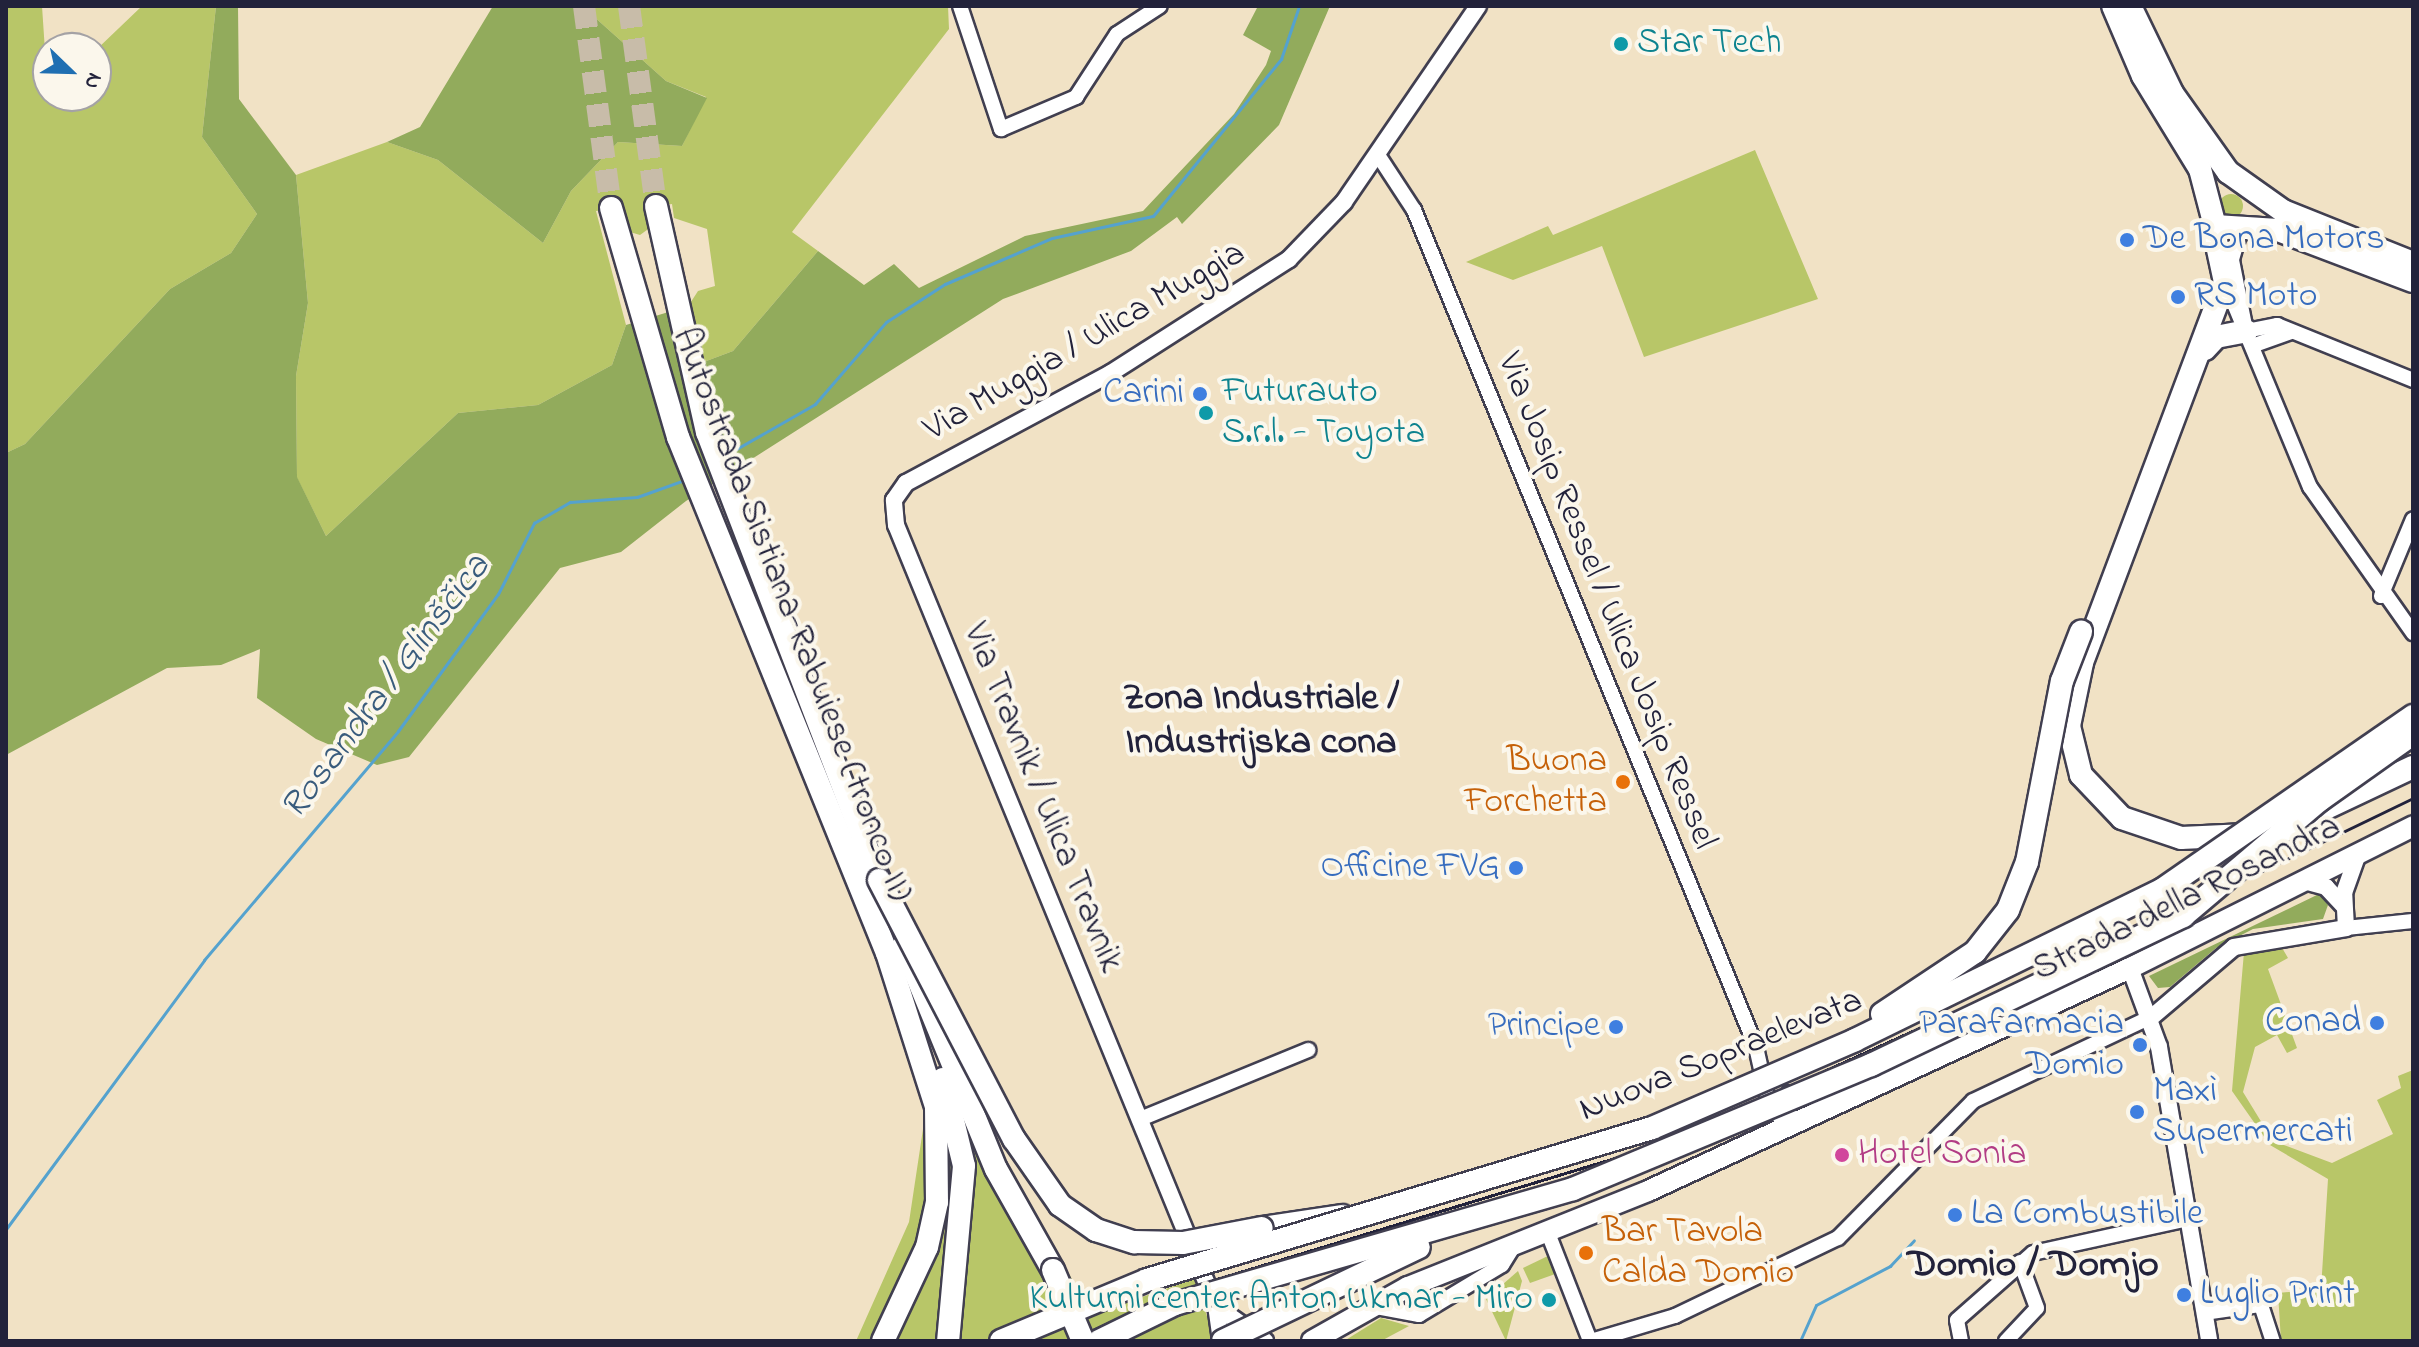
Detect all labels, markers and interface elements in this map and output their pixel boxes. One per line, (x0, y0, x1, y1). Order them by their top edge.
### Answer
place label: Star Tech (1637, 22, 1782, 66)
north arrow (32, 32, 112, 112)
marker: Star Tech (1612, 35, 1630, 53)
text: N (75, 67, 110, 94)
place label: De Bona Motors (2143, 218, 2385, 262)
marker: De Bona Motors (2118, 231, 2136, 249)
street label: Via Muggia / Ulica Muggia (917, 232, 1253, 452)
place label: RS Moto (2194, 275, 2317, 319)
marker: RS Moto (2169, 288, 2187, 306)
street label: Autostrada Sistiana-Rabuiese (tronco II) (661, 322, 921, 908)
street label: Via Josip Ressel / Ulica Josip Ressel (1486, 346, 1726, 856)
place label: Futurauto S.r.l. - Toyota (1222, 370, 1425, 455)
place label: Carini (1103, 372, 1184, 416)
marker: Carini (1191, 385, 1209, 403)
marker: Futurauto S.r.l. - Toyota (1197, 404, 1215, 422)
water label: Rosandra / Glinščica (272, 546, 502, 830)
street label: Via Travnik / Ulica Travnik (952, 617, 1132, 979)
district label: Zona Industriale / Industrijska cona (1123, 677, 1399, 766)
place label: Buona Forchetta (1464, 739, 1607, 824)
marker: Buona Forchetta (1614, 773, 1632, 791)
street label: Strada della Rosandra (2026, 806, 2348, 992)
place label: Officine FVG (1321, 846, 1500, 890)
marker: Officine FVG (1507, 859, 1525, 877)
street label: Nuova Sopraelevata (1573, 980, 1869, 1132)
place label: Conad (2265, 1001, 2361, 1045)
place label: Parafarmacia Domio (1919, 1002, 2124, 1087)
place label: Principe (1488, 1005, 1600, 1049)
marker: Conad (2368, 1014, 2386, 1032)
marker: Principe (1607, 1018, 1625, 1036)
marker: Parafarmacia Domio (2131, 1036, 2149, 1054)
place label: Maxì Supermercati (2153, 1069, 2353, 1154)
marker: Maxì Supermercati (2128, 1103, 2146, 1121)
place label: Hotel Sonia (1858, 1133, 2026, 1177)
marker: Hotel Sonia (1833, 1146, 1851, 1164)
place label: La Combustibile (1971, 1193, 2203, 1237)
marker: La Combustibile (1946, 1206, 1964, 1224)
place label: Bar Tavola Calda Domio (1602, 1210, 1794, 1295)
district label: Domio / Domjo (1907, 1242, 2159, 1290)
marker: Bar Tavola Calda Domio (1577, 1244, 1595, 1262)
place label: Luglio Print (2200, 1273, 2355, 1317)
place label: Kulturni center Anton Ukmar - Miro (1030, 1278, 1533, 1322)
marker: Luglio Print (2175, 1286, 2193, 1304)
marker: Kulturni center Anton Ukmar - Miro (1540, 1291, 1558, 1309)

